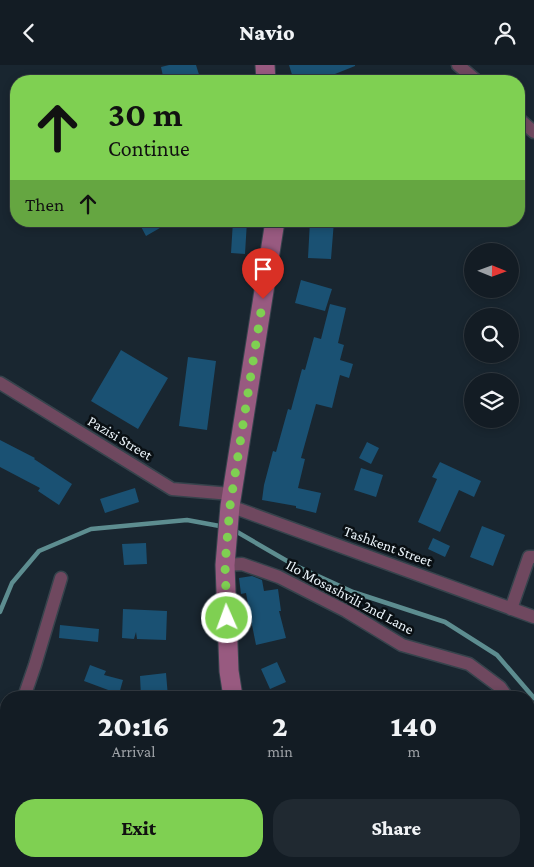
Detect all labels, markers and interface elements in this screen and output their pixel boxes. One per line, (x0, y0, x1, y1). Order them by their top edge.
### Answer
icon: back (15, 19, 43, 47)
icon: person (491, 19, 519, 47)
text: Navio (239, 20, 295, 45)
icon: ahead (25, 95, 90, 160)
text: 30 m (108, 95, 183, 134)
text: Continue (108, 136, 190, 161)
icon: ahead (74, 190, 102, 218)
text: Then (25, 194, 64, 215)
north arrow (464, 243, 519, 297)
map controls (464, 243, 519, 428)
pin (242, 248, 284, 299)
icon: arrive (249, 255, 277, 283)
button: search (464, 308, 519, 363)
button: layers (464, 373, 519, 428)
street label: Pazisi Street (85, 413, 156, 464)
street label: Tashkent Street (341, 523, 435, 570)
street label: Ilo Mosashvili 2nd Lane (284, 557, 417, 638)
position arrow (200, 591, 252, 643)
text: 20:16 (98, 709, 170, 742)
text: 2 (272, 709, 288, 742)
text: 140 (390, 709, 437, 742)
text: Arrival (112, 743, 155, 760)
text: min (267, 743, 293, 760)
text: m (407, 743, 420, 760)
button: Exit (15, 799, 263, 857)
button: Share (273, 799, 520, 857)

